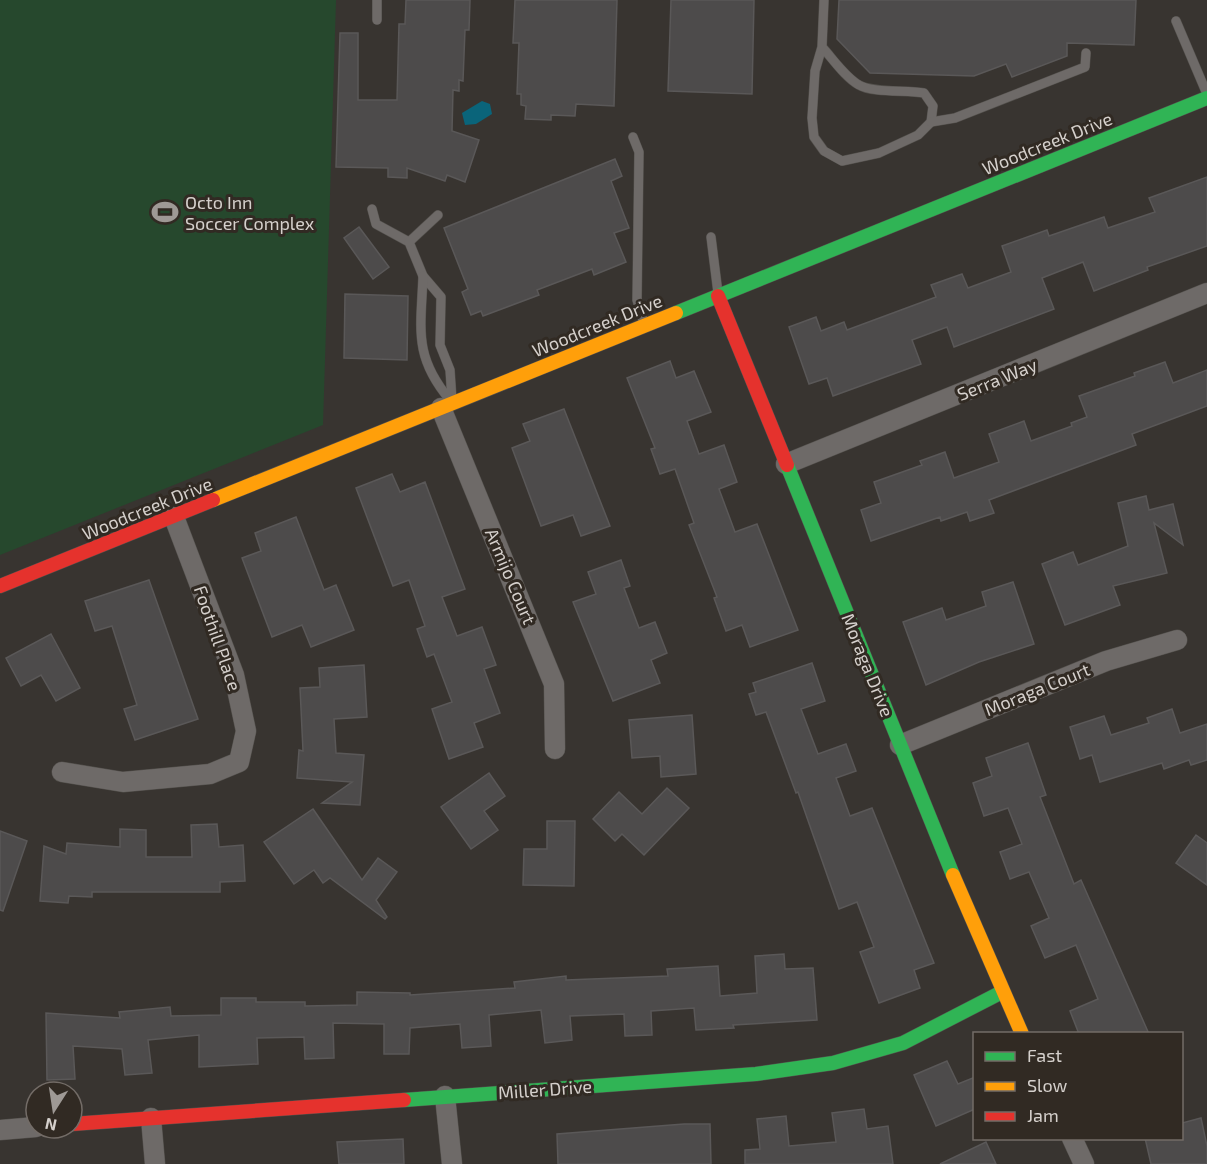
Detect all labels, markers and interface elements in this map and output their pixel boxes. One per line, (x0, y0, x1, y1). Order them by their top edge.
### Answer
street label: Woodcreek Drive (979, 107, 1115, 179)
place label: Octo Inn Soccer Complex (185, 191, 315, 234)
sports icon: Octo Inn Soccer Complex (150, 197, 180, 227)
street label: Woodcreek Drive (529, 289, 665, 361)
street label: Serra Way (954, 353, 1041, 405)
street label: Woodcreek Drive (79, 472, 215, 544)
street label: Armijo Court (481, 525, 541, 627)
street label: Foothill Place (190, 582, 246, 694)
street label: Moraga Drive (837, 610, 899, 720)
street label: Moraga Court (981, 658, 1093, 720)
legend (973, 1032, 1183, 1140)
text: Fast (1027, 1044, 1062, 1066)
text: Slow (1027, 1074, 1068, 1096)
street label: Miller Drive (497, 1075, 593, 1103)
north arrow (24, 1080, 84, 1140)
text: Jam (1027, 1104, 1059, 1126)
text: N (43, 1115, 58, 1136)

